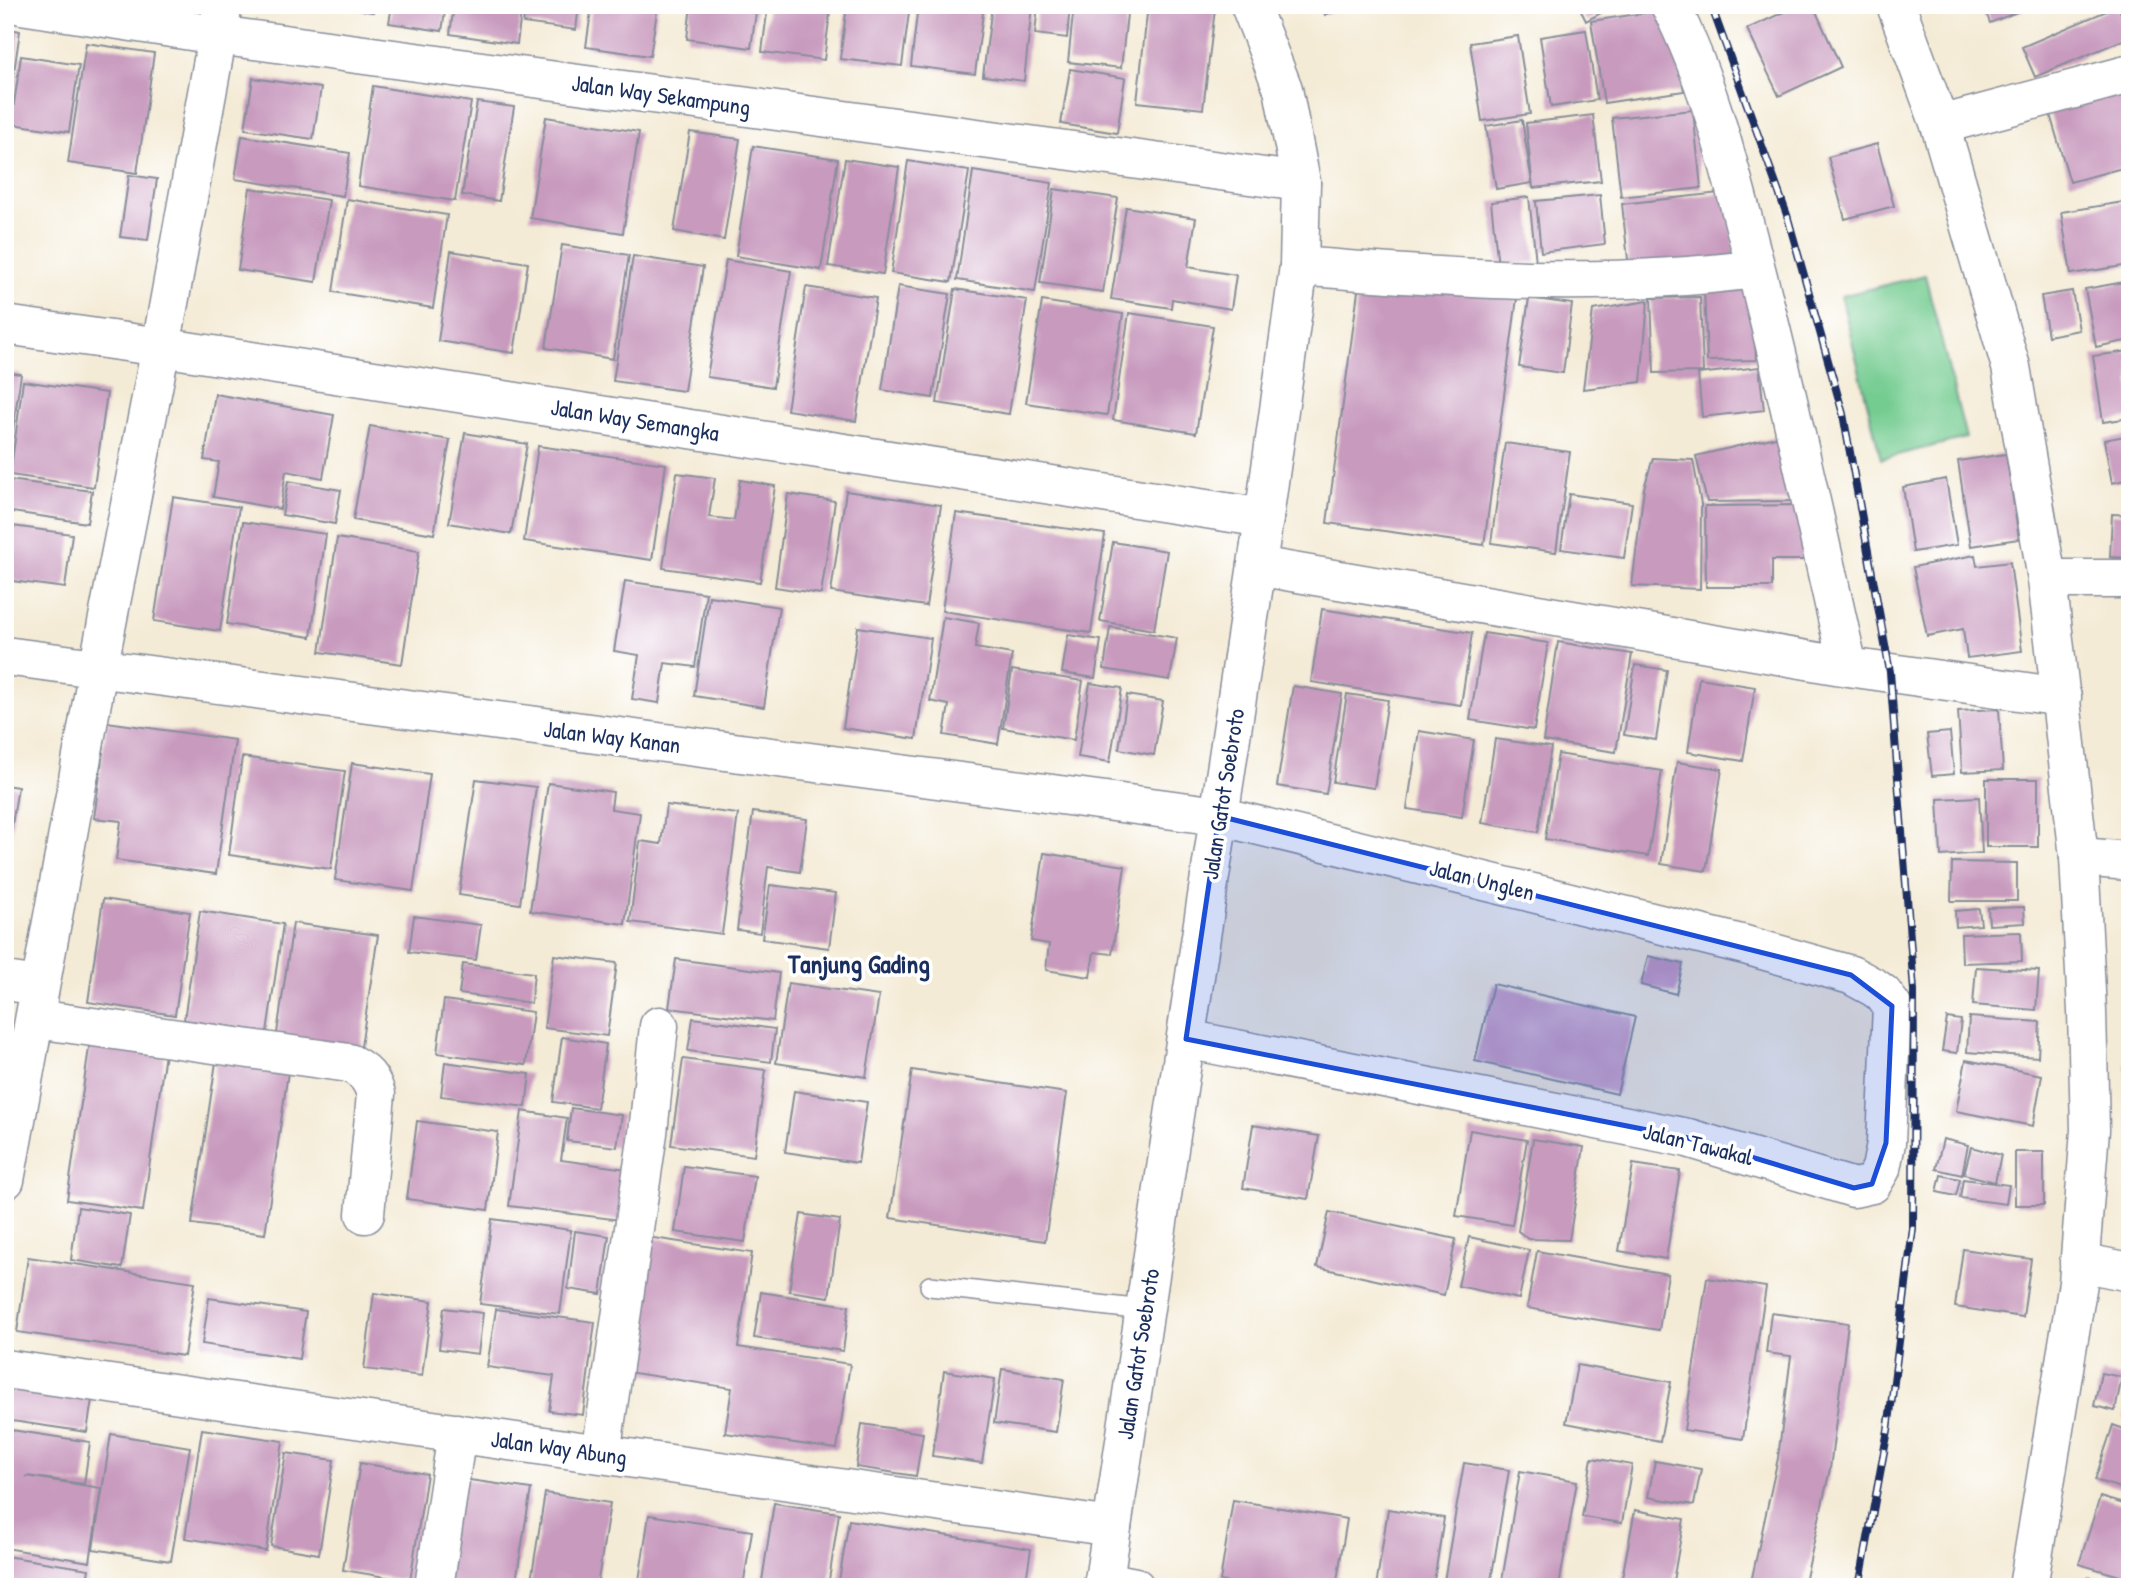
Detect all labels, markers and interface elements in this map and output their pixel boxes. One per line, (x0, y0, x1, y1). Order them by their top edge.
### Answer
street label: Jalan Way Sekampung (570, 67, 752, 122)
street label: Jalan Way Semangka (549, 391, 722, 448)
street label: Jalan Gatot Soebroto (1194, 706, 1251, 882)
street label: Jalan Way Kanan (542, 713, 682, 760)
street label: Jalan Unglen (1426, 851, 1538, 908)
district label: Tanjung Gading (787, 946, 930, 982)
street label: Jalan Tawakal (1640, 1115, 1757, 1172)
street label: Jalan Gatot Soebroto (1109, 1266, 1166, 1442)
street label: Jalan Way Abung (489, 1423, 629, 1472)

